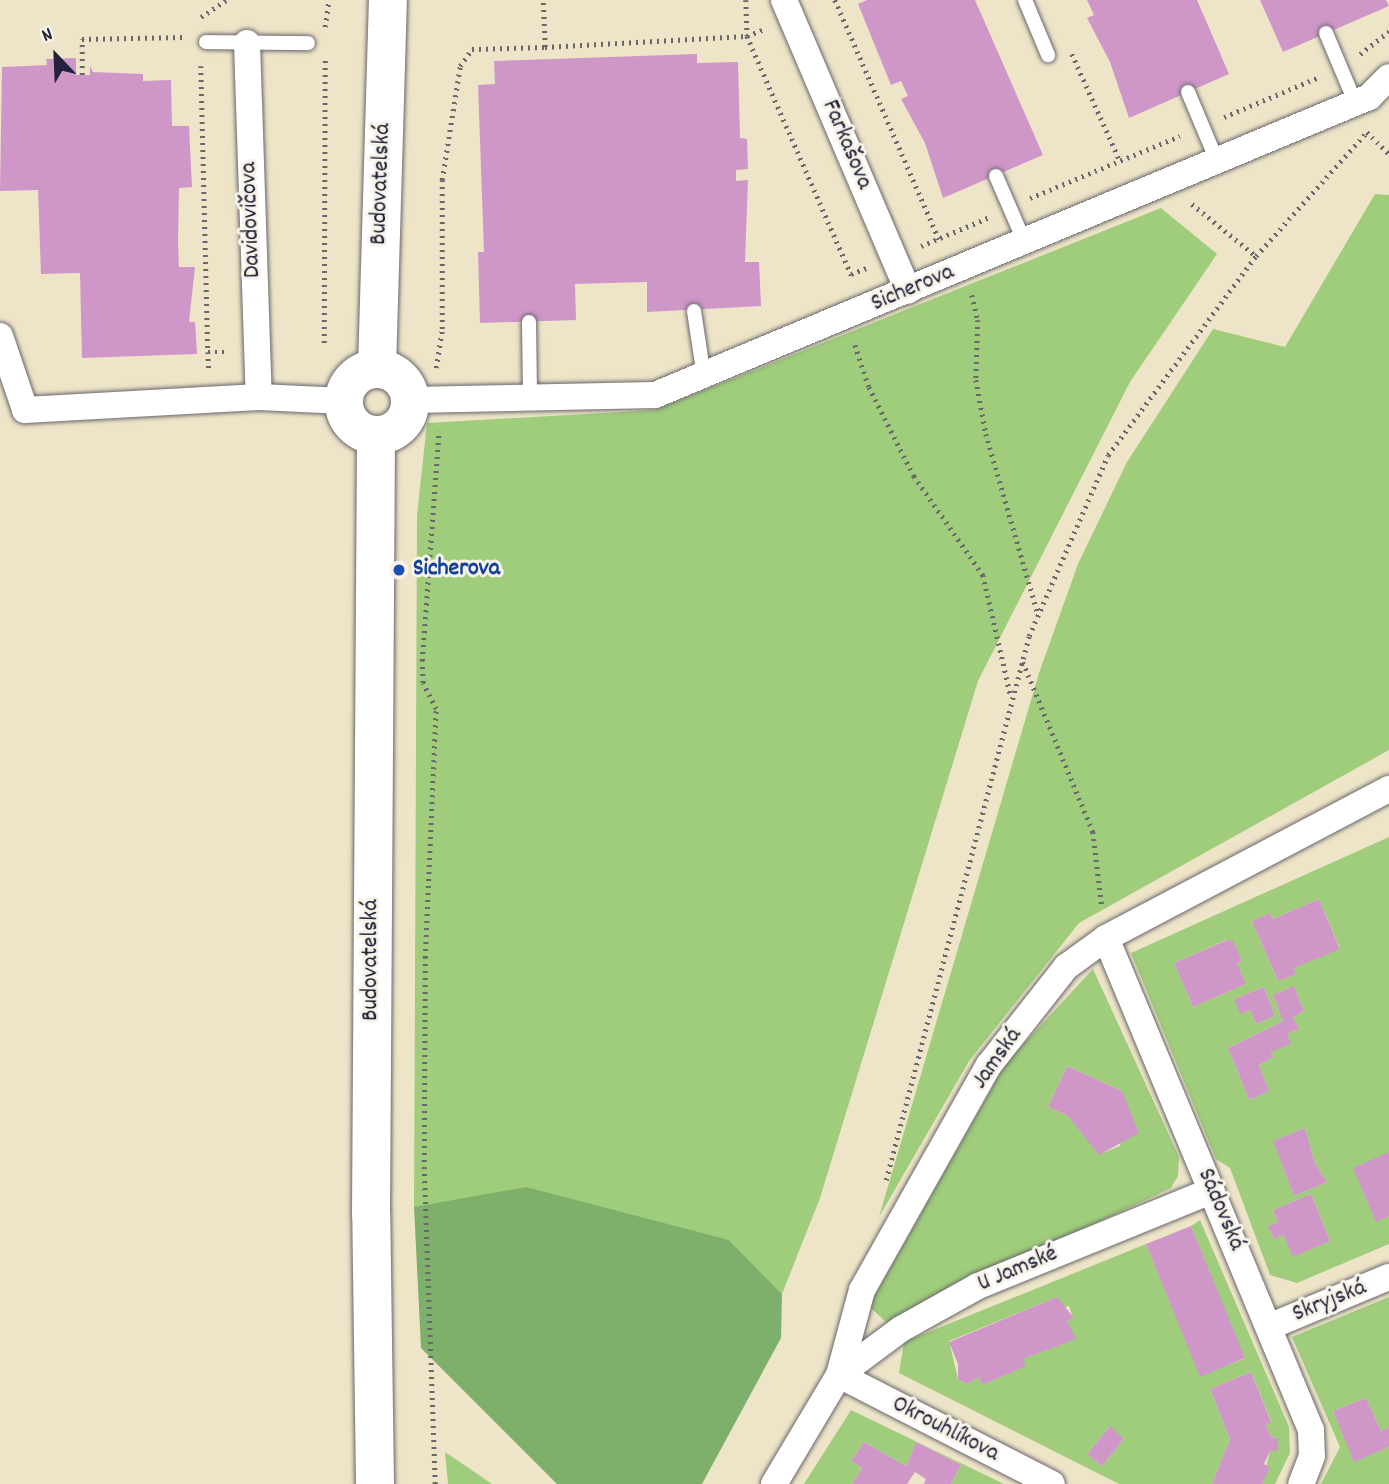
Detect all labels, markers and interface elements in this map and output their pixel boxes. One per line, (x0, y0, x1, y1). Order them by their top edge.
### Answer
north arrow (21, 21, 91, 91)
text: N (38, 22, 57, 50)
street label: Farkašova (814, 96, 878, 194)
street label: Budovatelská (365, 123, 399, 245)
street label: Davidovičova (236, 162, 268, 278)
street label: Sicherova (867, 259, 959, 319)
place label: Sicherova (413, 556, 500, 584)
marker: Sicherova (391, 562, 407, 578)
street label: Budovatelská (358, 899, 386, 1021)
street label: Jamská (967, 1023, 1029, 1095)
street label: Sádovská (1190, 1165, 1250, 1255)
street label: U Jamské (974, 1240, 1062, 1300)
street label: Skryjská (1289, 1274, 1371, 1330)
street label: Okrouhlíkova (887, 1391, 1003, 1469)

